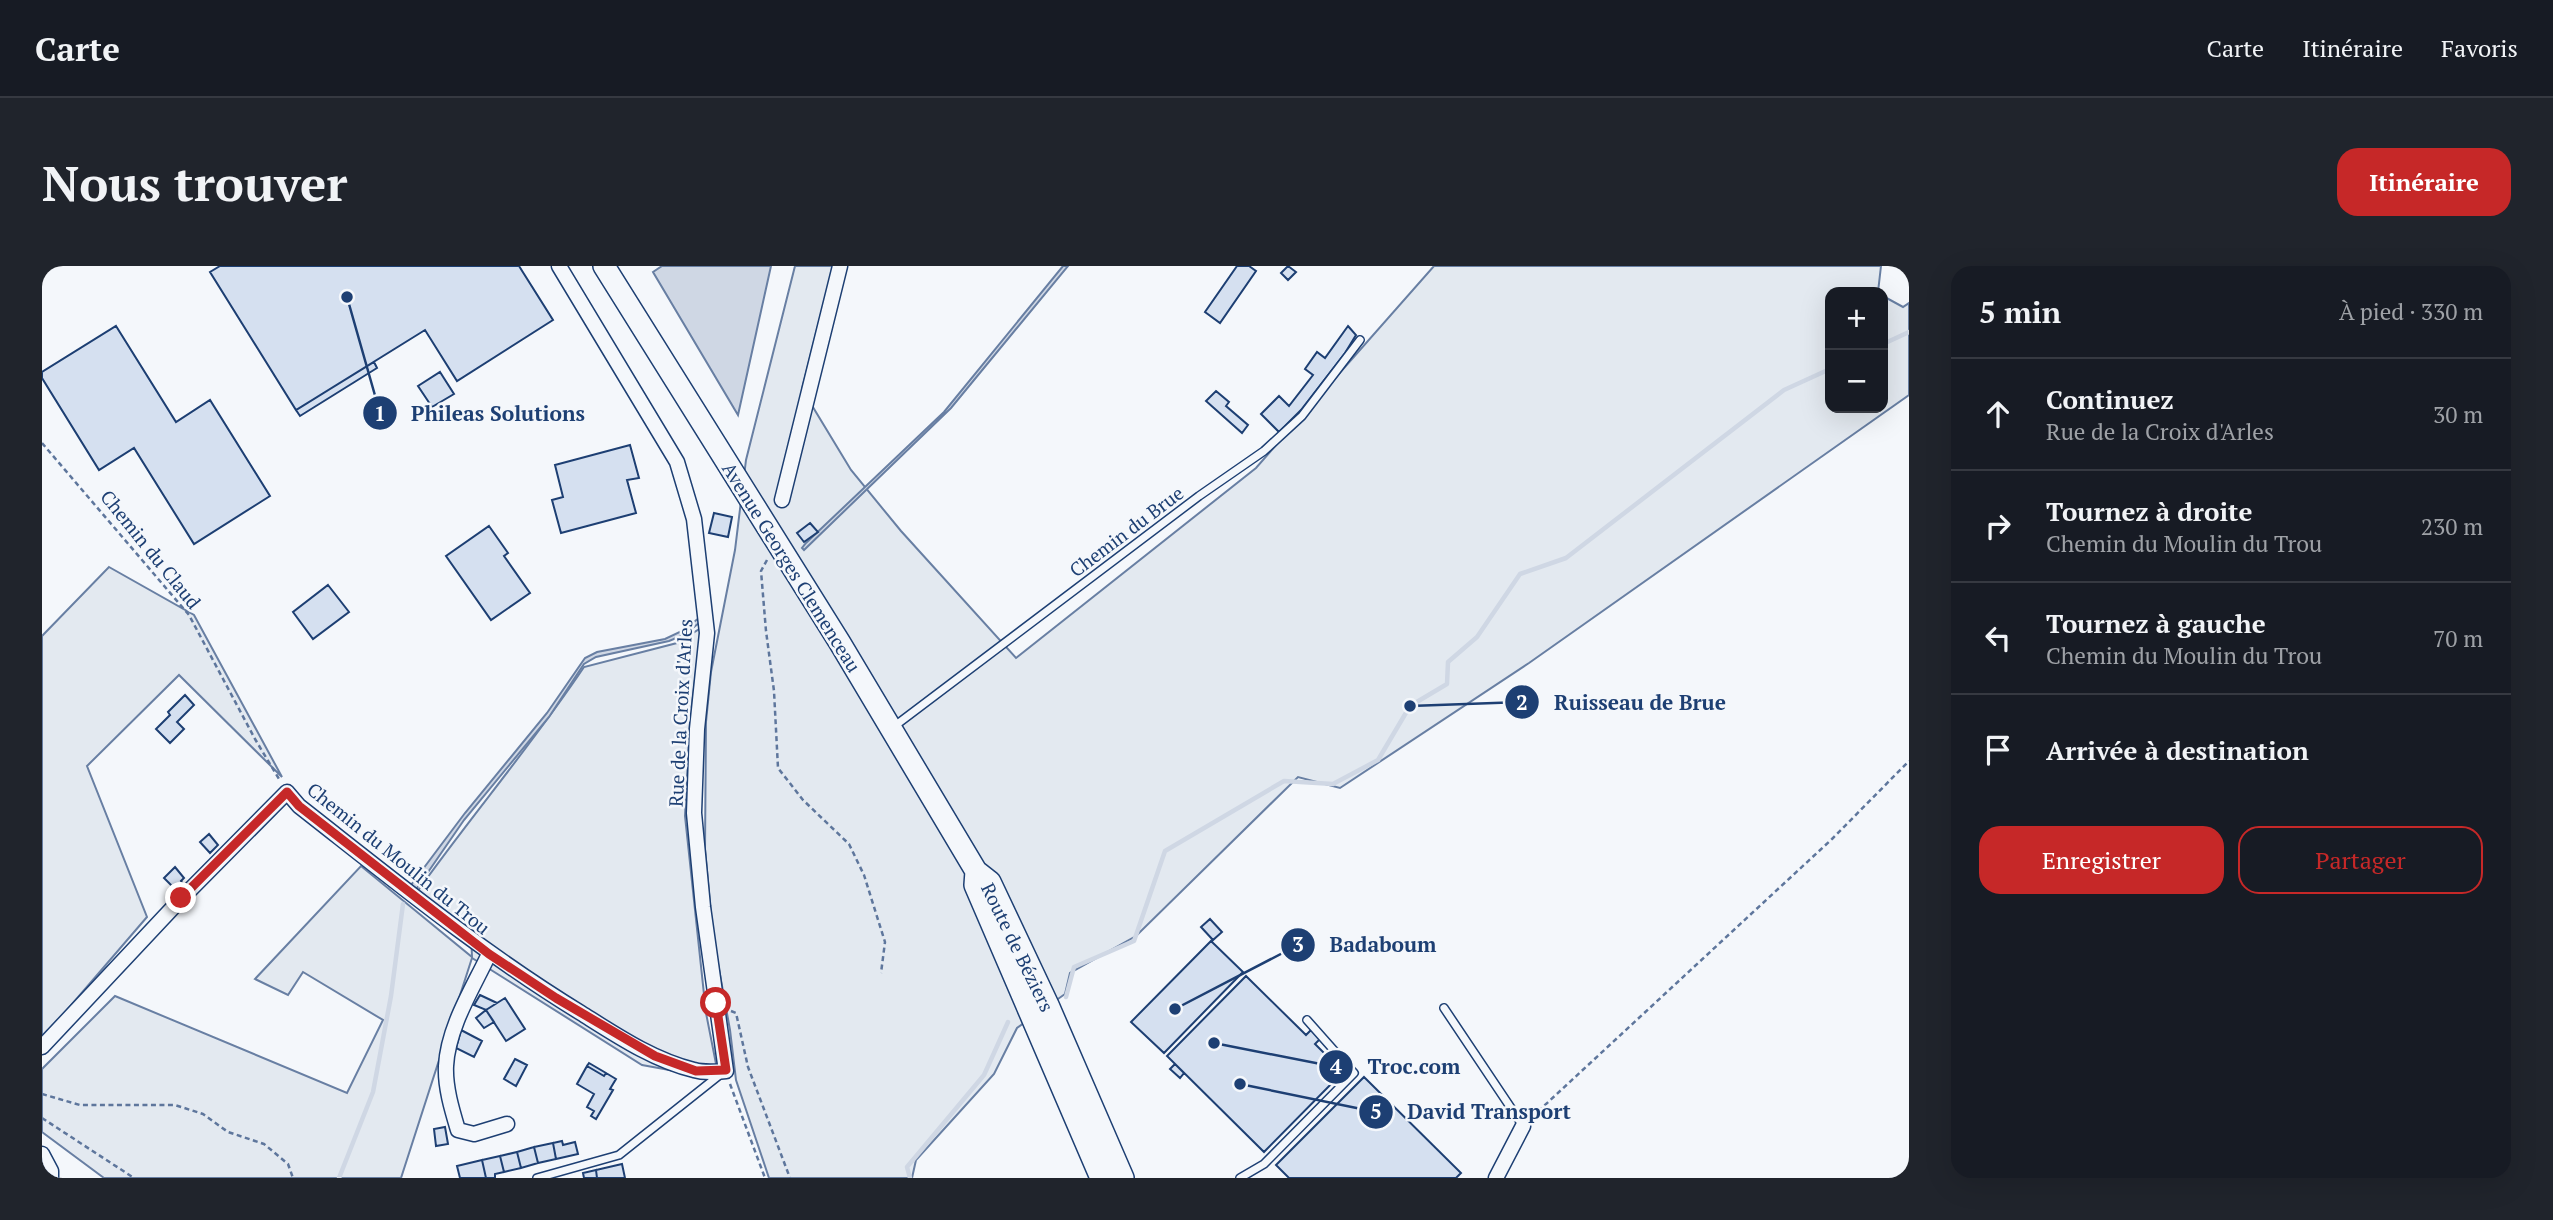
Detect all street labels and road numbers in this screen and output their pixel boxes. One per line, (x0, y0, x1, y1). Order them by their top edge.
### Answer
street label: Avenue Georges Clemenceau (717, 457, 867, 677)
street label: Chemin du Brue (1064, 480, 1188, 582)
street label: Chemin du Claud (95, 484, 207, 614)
street label: Rue de la Croix d'Arles (663, 618, 697, 808)
street label: Chemin du Moulin du Trou (302, 776, 496, 940)
street label: Route de Béziers (976, 879, 1060, 1015)

